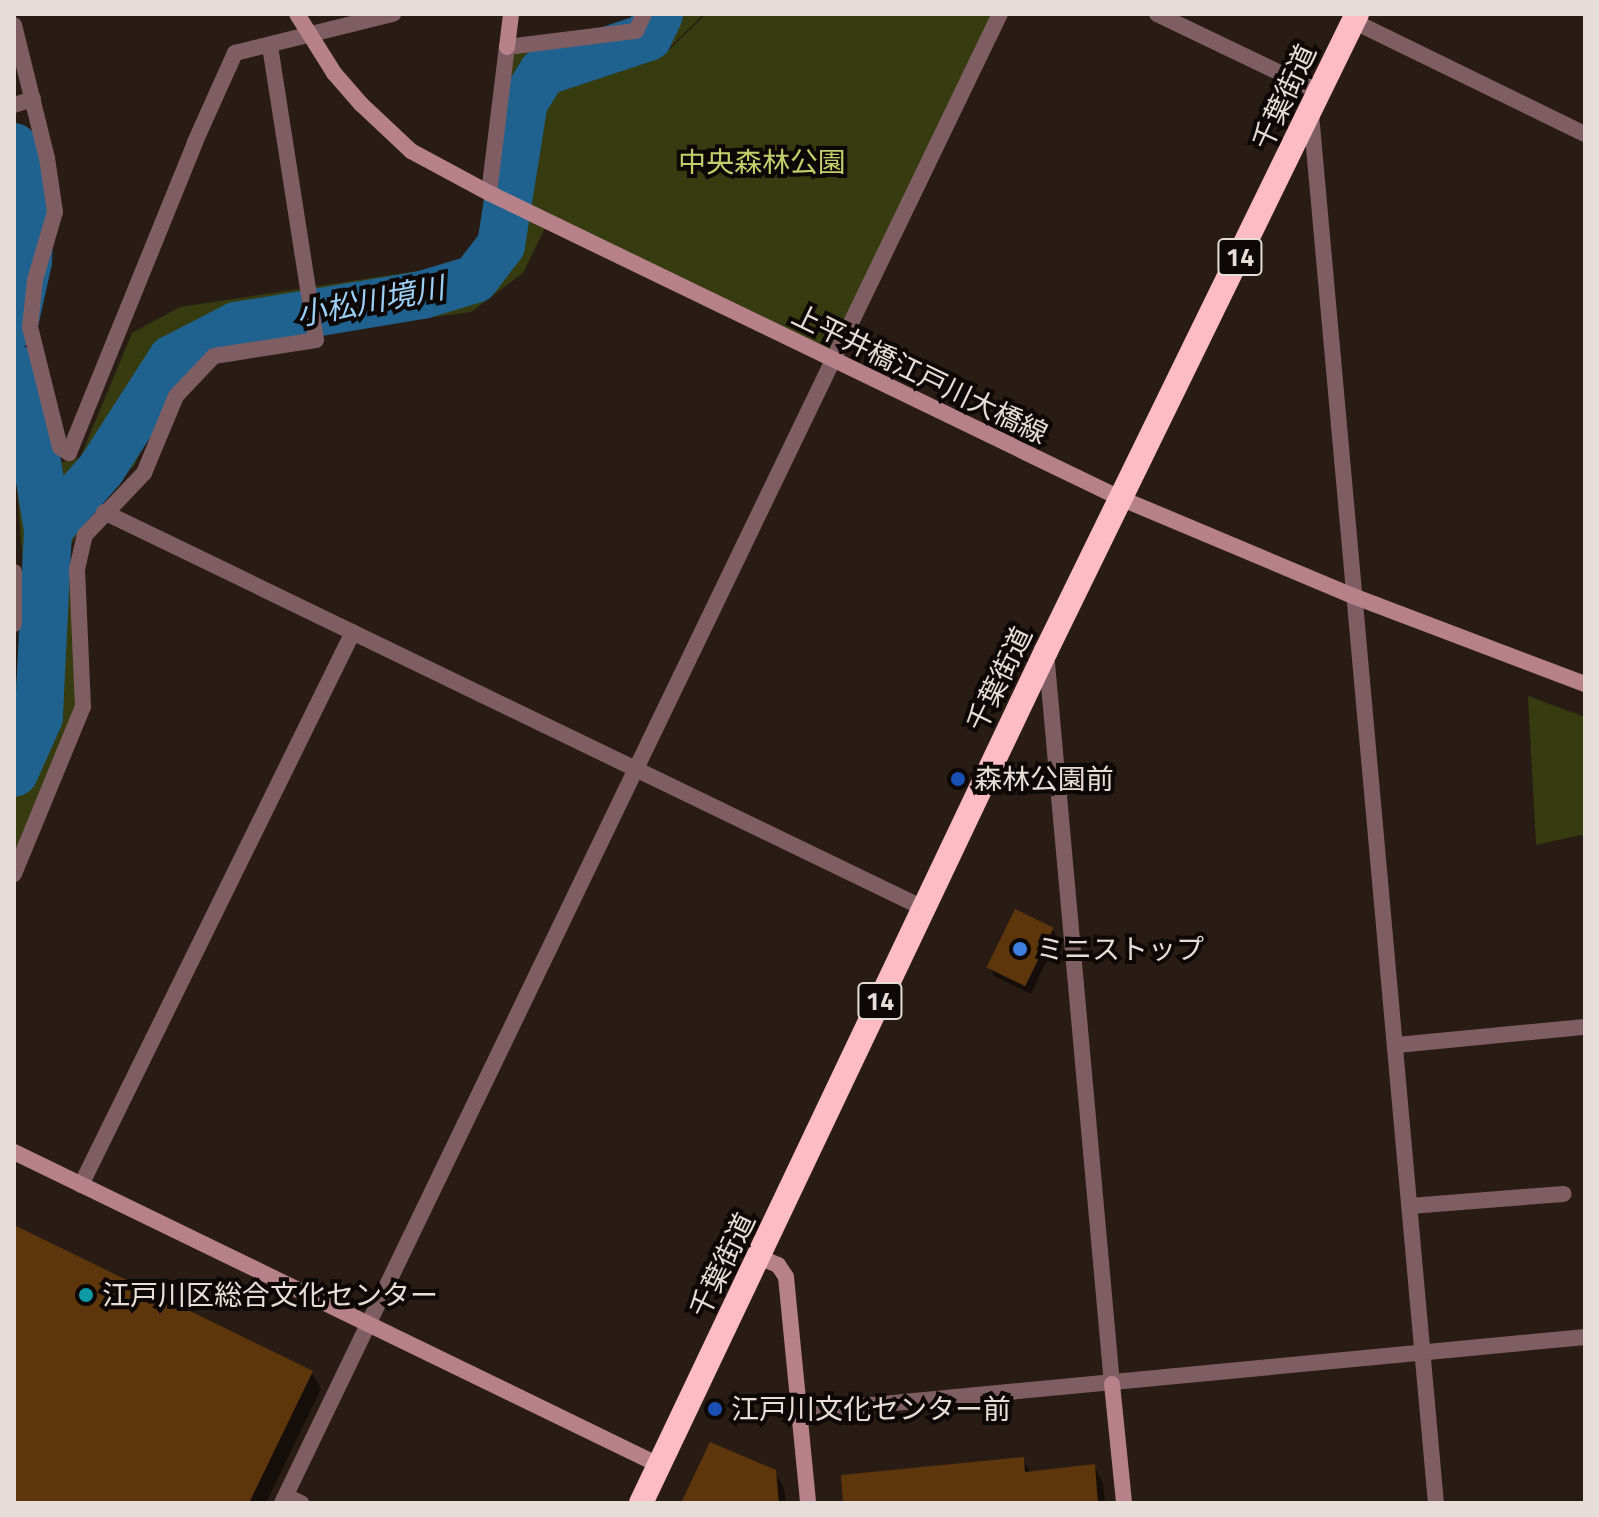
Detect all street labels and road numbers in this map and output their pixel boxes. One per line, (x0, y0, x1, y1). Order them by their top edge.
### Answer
street label: 千葉街道 (1245, 39, 1323, 155)
road number: 14 (1216, 235, 1264, 279)
street label: 上平井橋江戸川大橋線 (787, 298, 1053, 450)
street label: 千葉街道 (959, 621, 1039, 737)
road number: 14 (856, 979, 904, 1023)
street label: 千葉街道 (682, 1207, 762, 1323)

